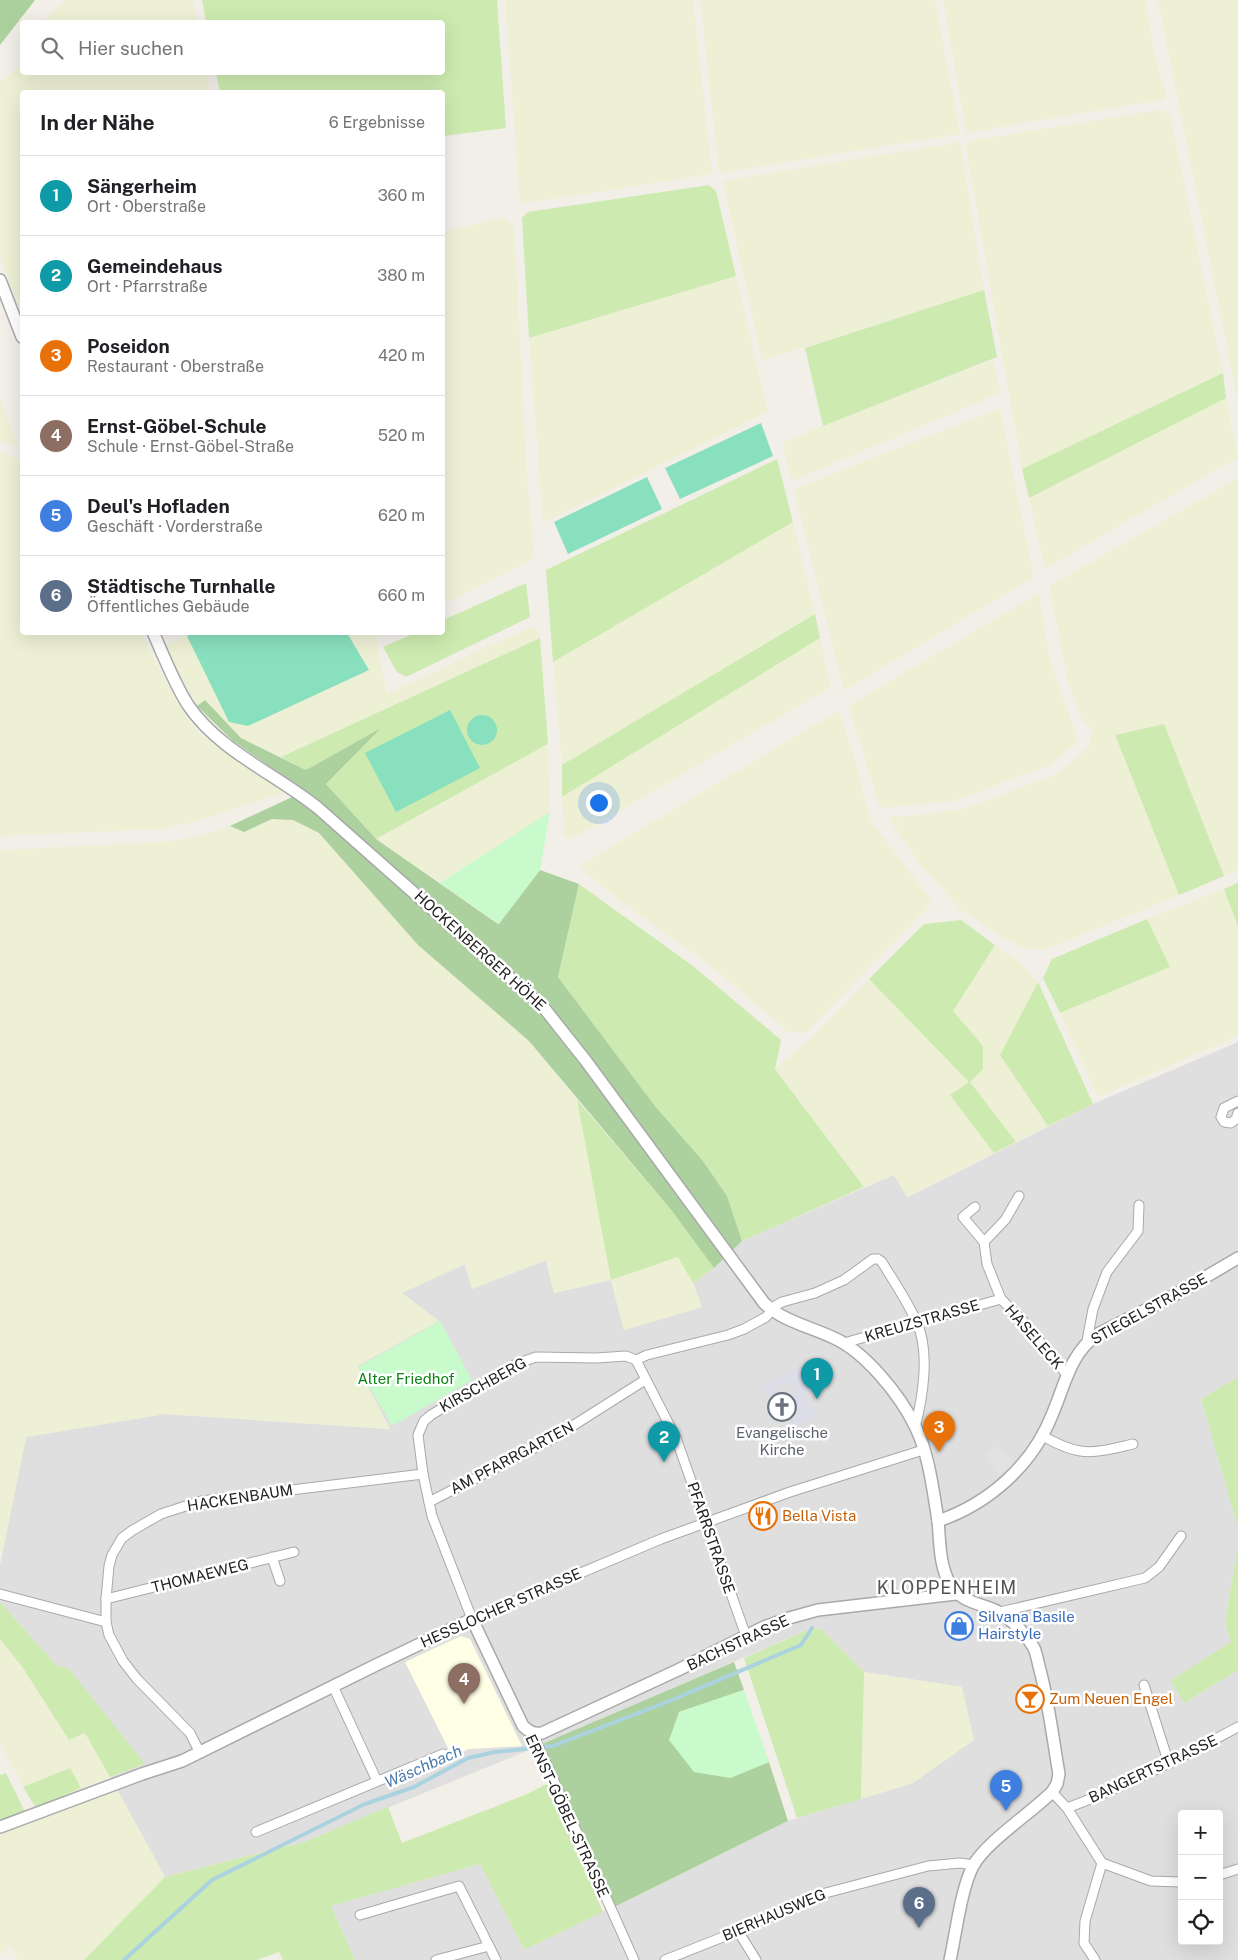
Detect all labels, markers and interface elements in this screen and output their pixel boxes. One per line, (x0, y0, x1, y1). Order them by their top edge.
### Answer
search box (20, 20, 445, 75)
icon: search (38, 34, 66, 62)
text: Hier suchen (78, 37, 184, 59)
text: In der Nähe (40, 110, 155, 135)
text: 6 Ergebnisse (329, 113, 425, 132)
text: Sängerheim (87, 175, 197, 197)
text: 1 (53, 186, 59, 205)
text: 360 m (378, 186, 425, 205)
text: Ort · Oberstraße (87, 197, 206, 216)
text: Gemeindehaus (87, 255, 223, 277)
text: 2 (51, 266, 61, 285)
text: 380 m (377, 266, 425, 285)
text: Ort · Pfarrstraße (87, 277, 208, 296)
text: Poseidon (87, 335, 170, 357)
text: 3 (51, 346, 61, 365)
text: 420 m (378, 346, 425, 365)
text: Restaurant · Oberstraße (87, 357, 264, 376)
text: Ernst-Göbel-Schule (87, 415, 266, 437)
text: 4 (51, 426, 61, 445)
text: 520 m (378, 426, 425, 445)
text: Schule · Ernst-Göbel-Straße (87, 437, 294, 456)
text: Deul's Hofladen (87, 495, 230, 517)
text: 5 (51, 506, 61, 525)
text: 620 m (378, 506, 425, 525)
text: Geschäft · Vorderstraße (87, 517, 263, 536)
text: Städtische Turnhalle (87, 575, 275, 597)
text: 6 (51, 586, 61, 605)
text: 660 m (378, 586, 425, 605)
text: Öffentliches Gebäude (87, 597, 250, 616)
your location (586, 790, 612, 816)
street label: HOCKENBERGER HÖHE (411, 886, 550, 1014)
street label: STIEGELSTRASSE (1088, 1270, 1210, 1348)
street label: KREUZSTRASSE (863, 1296, 981, 1345)
street label: HASELECK (1002, 1301, 1067, 1372)
street label: KIRSCHBERG (436, 1354, 529, 1415)
pin: 1 (801, 1358, 833, 1399)
park label: Alter Friedhof (357, 1370, 455, 1387)
church icon: Evangelische Kirche (767, 1392, 797, 1422)
pin: 3 (923, 1411, 955, 1452)
street label: AM PFARRGARTEN (447, 1418, 576, 1497)
pin: 2 (648, 1421, 680, 1462)
place label: Evangelische Kirche (736, 1424, 828, 1458)
street label: PFARRSTRASSE (684, 1480, 739, 1596)
street label: HACKENBAUM (186, 1481, 294, 1514)
restaurant icon: Bella Vista (748, 1501, 778, 1531)
place label: Bella Vista (782, 1507, 856, 1524)
street label: THOMAEWEG (150, 1555, 250, 1596)
street label: HESSLOCHER STRASSE (418, 1564, 584, 1651)
district label: KLOPPENHEIM (877, 1577, 1017, 1598)
place label: Silvana Basile Hairstyle (978, 1608, 1075, 1642)
street label: BACHSTRASSE (684, 1611, 792, 1674)
shop icon: Silvana Basile Hairstyle (944, 1611, 974, 1641)
pin: 4 (448, 1663, 480, 1704)
bar icon: Zum Neuen Engel (1015, 1684, 1045, 1714)
place label: Zum Neuen Engel (1049, 1690, 1173, 1707)
street label: ERNST-GÖBEL-STRASSE (522, 1731, 614, 1900)
street label: BANGERTSTRASSE (1086, 1731, 1220, 1806)
water label: Wäschbach (382, 1741, 465, 1792)
pin: 5 (990, 1770, 1022, 1811)
map controls (1178, 1810, 1223, 1945)
button: + (1178, 1810, 1223, 1855)
button: − (1178, 1855, 1223, 1900)
street label: BIERHAUSWEG (720, 1885, 828, 1944)
pin: 6 (903, 1887, 935, 1928)
button: locate (1178, 1900, 1223, 1945)

